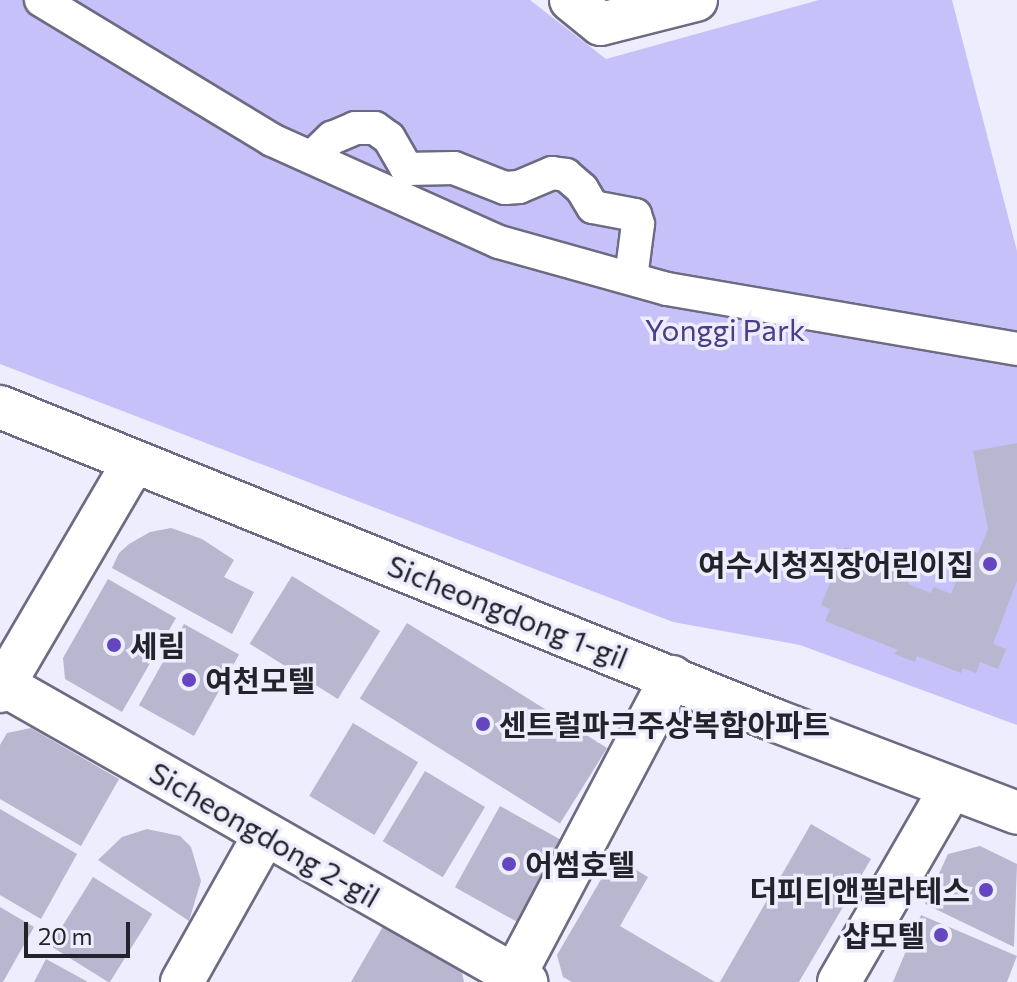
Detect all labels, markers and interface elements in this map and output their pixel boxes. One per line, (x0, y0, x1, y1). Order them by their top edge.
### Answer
park label: Yonggi Park (645, 311, 805, 347)
street label: Sicheongdong 1-gil (383, 546, 633, 676)
place label: 여수시청직장어린이집 (698, 546, 974, 582)
marker: 여수시청직장어린이집 (981, 555, 999, 573)
place label: 세림 (130, 627, 185, 663)
marker: 세림 (105, 636, 123, 654)
place label: 여천모텔 (205, 662, 315, 698)
marker: 여천모텔 (180, 671, 198, 689)
place label: 센트럴파크주상복합아파트 (499, 706, 830, 742)
marker: 센트럴파크주상복합아파트 (474, 715, 492, 733)
street label: Sicheongdong 2-gil (144, 753, 386, 915)
place label: 어썸호텔 (525, 846, 635, 882)
marker: 어썸호텔 (500, 855, 518, 873)
place label: 더피티앤필라테스 (749, 872, 970, 908)
marker: 더피티앤필라테스 (977, 881, 995, 899)
scale bar (28, 906, 134, 956)
place label: 샵모텔 (842, 917, 925, 953)
text: 20 m (38, 921, 92, 950)
marker: 샵모텔 (932, 926, 950, 944)

